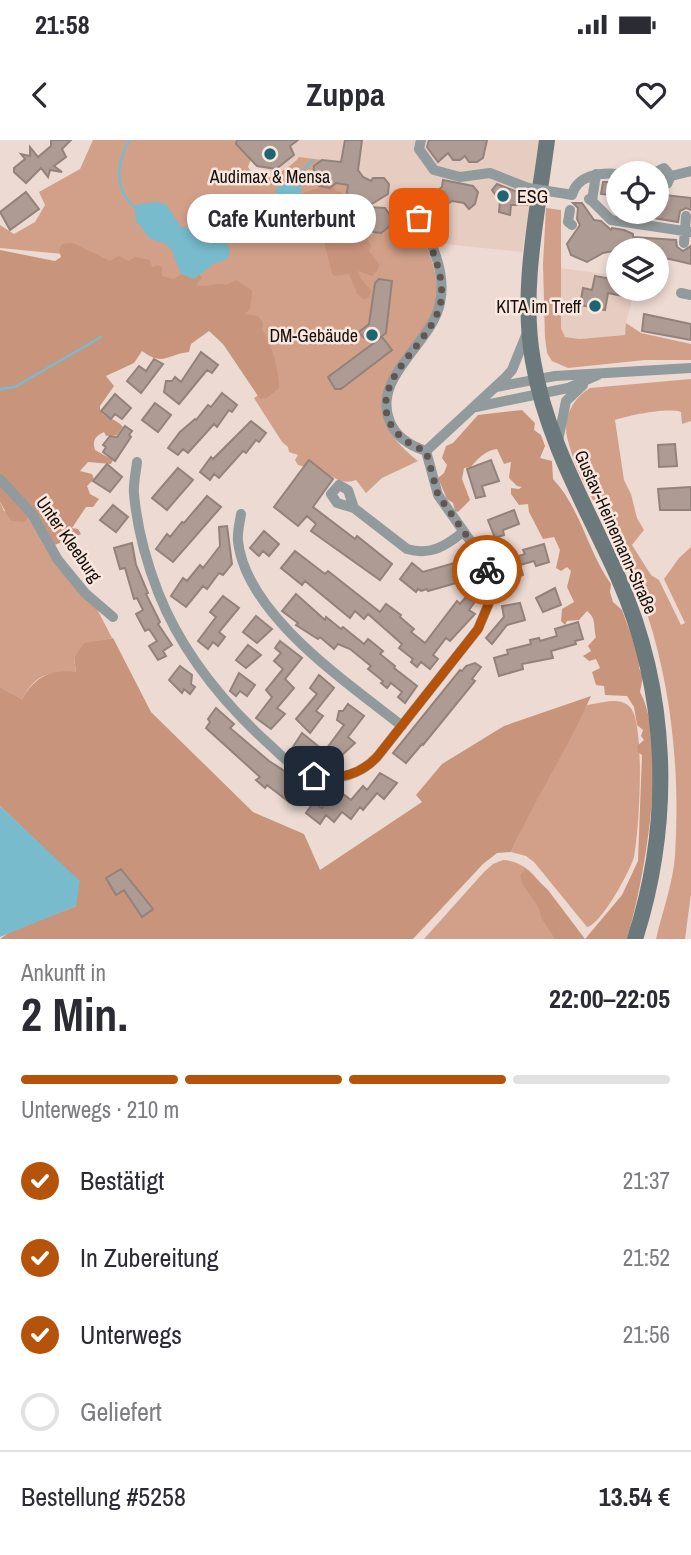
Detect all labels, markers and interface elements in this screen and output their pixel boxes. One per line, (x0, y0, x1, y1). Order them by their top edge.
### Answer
text: 21:58 (35, 7, 90, 42)
text: Zuppa (306, 73, 385, 116)
icon: back (21, 76, 59, 114)
icon: heart (632, 76, 670, 114)
marker: Audimax & Mensa (262, 146, 278, 162)
map controls (606, 161, 669, 301)
button: locate (606, 161, 669, 224)
place label: Audimax & Mensa (209, 164, 330, 189)
place label: ESG (517, 184, 548, 209)
pin (389, 188, 449, 248)
marker: ESG (495, 188, 511, 204)
callout: Cafe Kunterbunt (188, 194, 377, 242)
icon: bag (400, 199, 438, 237)
text: Cafe Kunterbunt (208, 203, 355, 234)
button: layers (606, 238, 669, 301)
place label: KITA im Treff (496, 294, 581, 319)
marker: KITA im Treff (587, 298, 603, 314)
place label: DM-Gebäude (269, 323, 358, 348)
marker: DM-Gebäude (364, 327, 380, 343)
street label: Gustav-Heinemann-Straße (569, 446, 663, 618)
street label: Unter Kleeburg (30, 491, 108, 587)
courier (452, 535, 522, 605)
icon: bike (468, 551, 506, 589)
pin (284, 746, 344, 806)
icon: home (295, 757, 333, 795)
text: Ankunft in (21, 957, 106, 988)
text: 22:00–22:05 (549, 981, 670, 1016)
text: 2 Min. (21, 983, 128, 1045)
text: Unterwegs · 210 m (21, 1094, 179, 1125)
icon: check (21, 1162, 59, 1200)
text: Bestätigt (80, 1163, 164, 1198)
text: 21:37 (623, 1165, 670, 1196)
icon: check (21, 1239, 59, 1277)
text: In Zubereitung (80, 1240, 219, 1275)
text: 21:52 (623, 1242, 670, 1273)
icon: check (21, 1316, 59, 1354)
text: Unterwegs (80, 1317, 182, 1352)
text: 21:56 (623, 1319, 670, 1350)
text: Geliefert (80, 1394, 162, 1429)
text: Bestellung #5258 (21, 1479, 186, 1514)
text: 13.54 € (599, 1479, 670, 1514)

